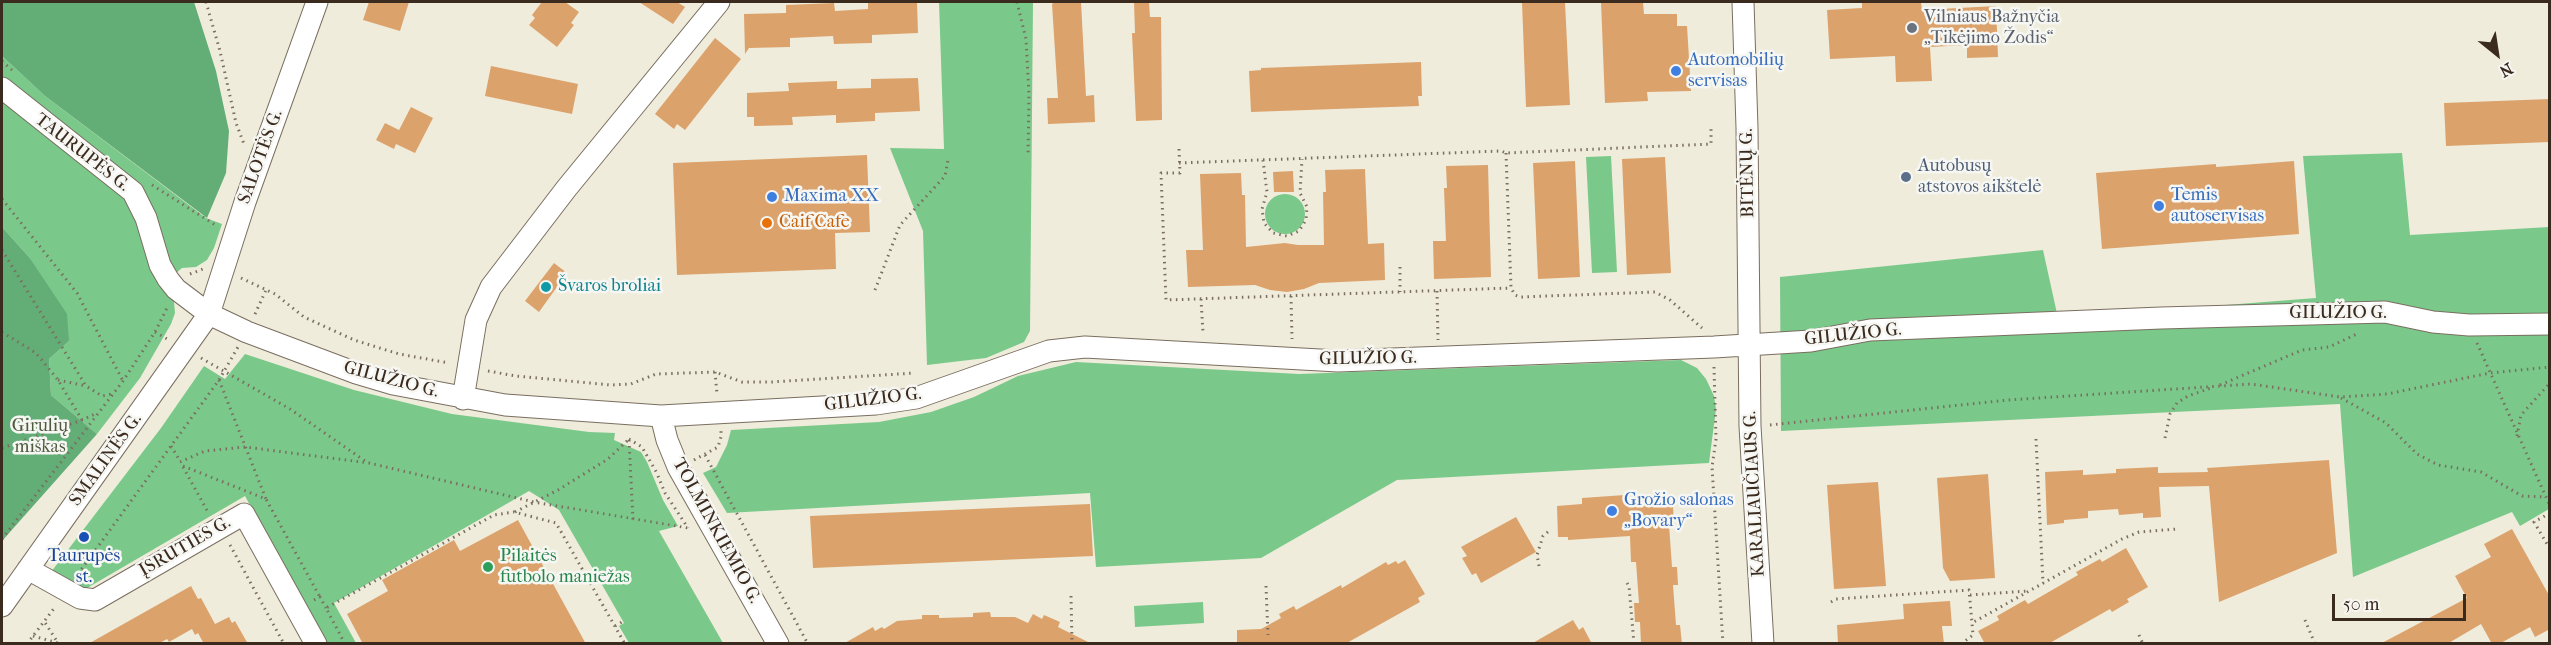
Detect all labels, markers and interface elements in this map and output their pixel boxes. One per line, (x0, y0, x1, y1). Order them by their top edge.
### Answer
place label: Vilniaus Bažnyčia „Tikėjimo Žodis“ (1924, 7, 2059, 50)
marker: Vilniaus Bažnyčia „Tikėjimo Žodis“ (1905, 21, 1919, 35)
north arrow (2467, 24, 2527, 84)
place label: Automobilių servisas (1688, 50, 1784, 92)
text: N (2496, 59, 2516, 81)
marker: Automobilių servisas (1669, 64, 1683, 78)
street label: SALOTĖS G. (234, 107, 288, 207)
street label: TAURUPĖS G. (30, 109, 134, 197)
street label: BITĖNŲ G. (1736, 128, 1760, 218)
place label: Autobusų atstovos aikštelė (1918, 156, 2041, 198)
marker: Autobusų atstovos aikštelė (1899, 170, 1913, 184)
place label: Temis autoservisas (2171, 185, 2264, 228)
place label: Maxima XX (784, 186, 879, 208)
marker: Maxima XX (765, 190, 779, 204)
marker: Temis autoservisas (2152, 199, 2166, 213)
place label: Caif Cafe (779, 212, 850, 234)
marker: Caif Cafe (760, 216, 774, 230)
place label: Švaros broliai (558, 276, 661, 298)
marker: Švaros broliai (539, 280, 553, 294)
street label: GILUŽIO G. (2289, 303, 2387, 325)
street label: GILUŽIO G. (1803, 319, 1903, 351)
street label: GILUŽIO G. (1319, 347, 1417, 371)
street label: GILUŽIO G. (341, 357, 441, 403)
street label: GILUŽIO G. (823, 383, 923, 417)
street label: SMALINĖS G. (65, 409, 147, 511)
street label: KARALIAUČIAUS G. (1740, 410, 1770, 578)
park label: Girulių miškas (12, 416, 68, 458)
street label: TOLMINKIEMIO G. (667, 455, 765, 607)
place label: Grožio salonas „Bovary“ (1624, 490, 1734, 532)
marker: Grožio salonas „Bovary“ (1605, 504, 1619, 518)
street label: ĮSRUTIES G. (135, 512, 235, 582)
marker: Taurupės st. (77, 530, 91, 544)
place label: Taurupės st. (48, 546, 120, 588)
place label: Pilaitės futbolo maniežas (500, 546, 630, 588)
marker: Pilaitės futbolo maniežas (481, 560, 495, 574)
scale bar (2335, 582, 2468, 620)
text: 50 m (2343, 594, 2379, 615)

